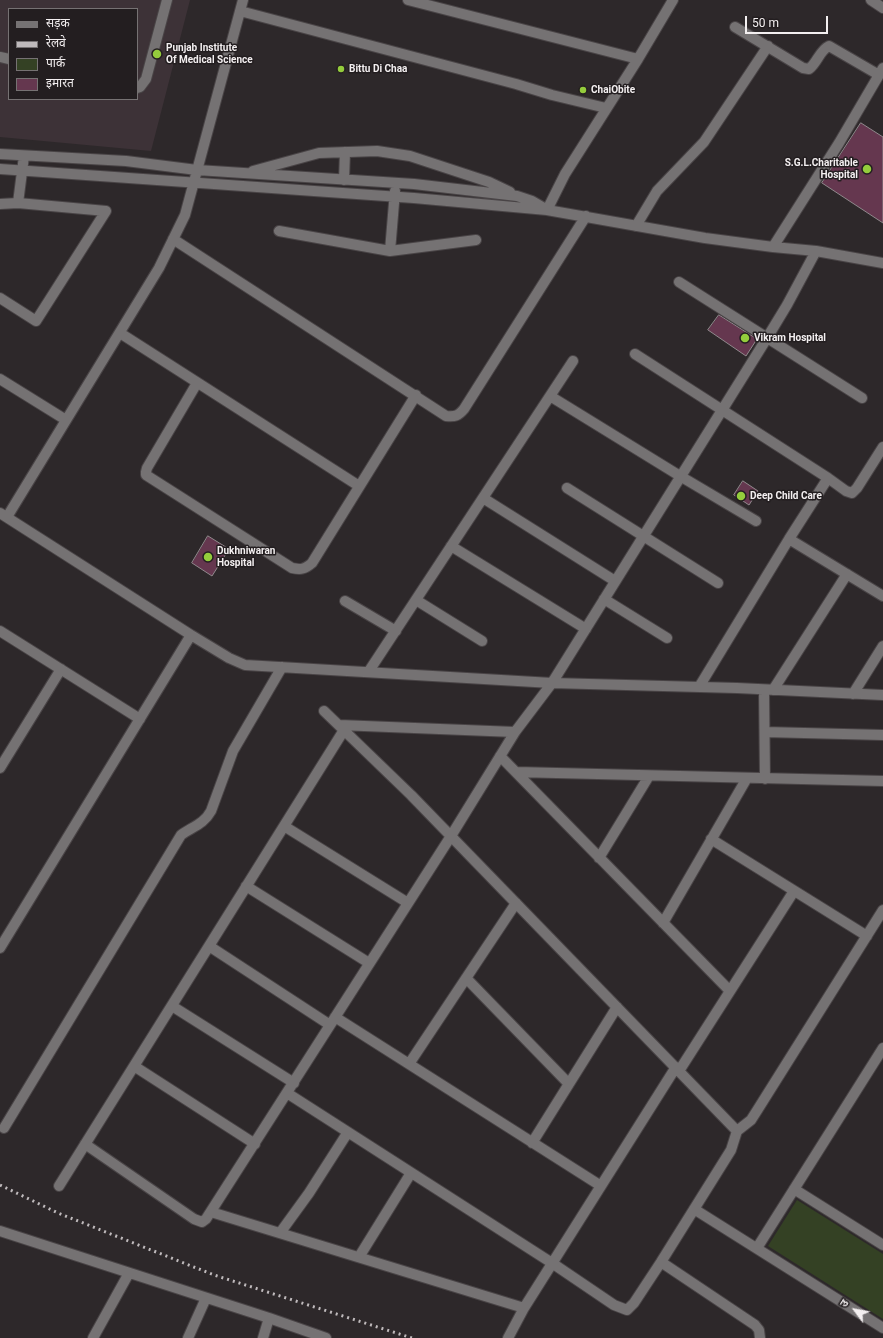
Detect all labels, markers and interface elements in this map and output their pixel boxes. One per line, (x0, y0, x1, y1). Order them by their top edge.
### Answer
legend (8, 8, 138, 100)
scale bar (747, 8, 830, 34)
text: सड़क (46, 16, 70, 30)
text: 50 m (752, 16, 779, 30)
text: रेलवे (46, 36, 66, 50)
place label: Punjab Institute Of Medical Science (166, 42, 253, 66)
marker: Punjab Institute Of Medical Science (151, 48, 163, 60)
text: पार्क (46, 56, 65, 70)
place label: Bittu Di Chaa (349, 63, 407, 75)
marker: Bittu Di Chaa (336, 64, 346, 74)
text: इमारत (46, 76, 74, 90)
place label: ChaiObite (591, 84, 635, 96)
marker: ChaiObite (578, 85, 588, 95)
place label: S.G.L.Charitable Hospital (785, 157, 858, 180)
marker: S.G.L.Charitable Hospital (861, 163, 873, 175)
marker: Vikram Hospital (739, 332, 751, 344)
place label: Vikram Hospital (754, 332, 826, 344)
marker: Deep Child Care (735, 490, 747, 502)
place label: Deep Child Care (750, 490, 822, 502)
place label: Dukhniwaran Hospital (217, 545, 275, 568)
marker: Dukhniwaran Hospital (202, 551, 214, 563)
north arrow (835, 1290, 875, 1330)
text: उ (837, 1297, 852, 1310)

